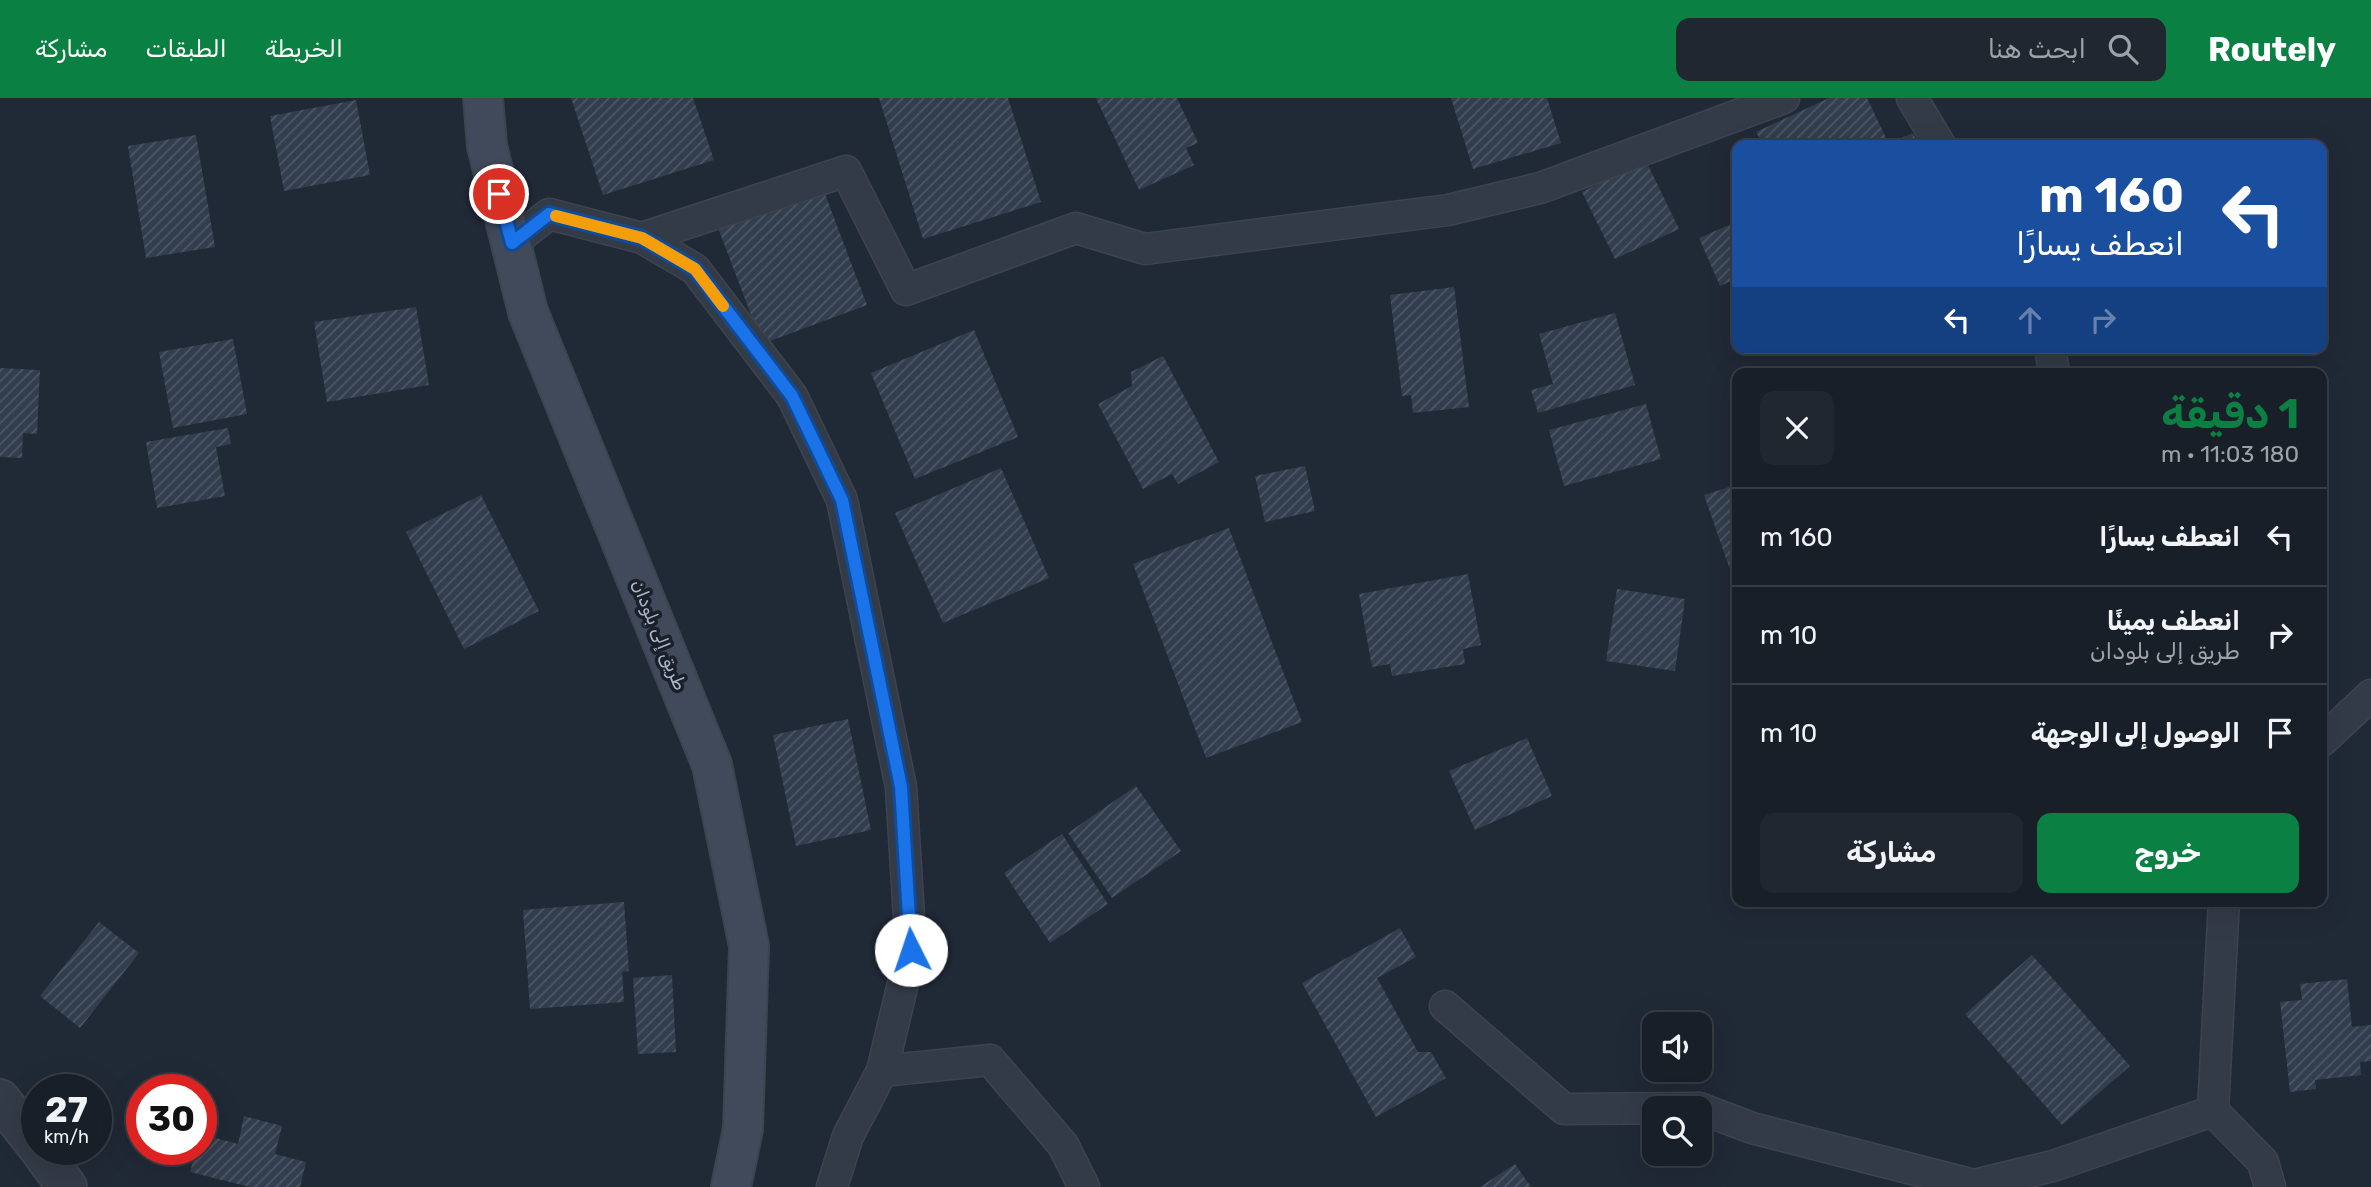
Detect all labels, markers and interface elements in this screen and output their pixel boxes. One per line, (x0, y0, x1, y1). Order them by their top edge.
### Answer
search box (1676, 18, 2166, 81)
icon: search (2104, 30, 2142, 68)
text: Routely (2208, 30, 2336, 69)
text: ابحث هنا (1988, 34, 2086, 65)
text: مشاركة (35, 35, 107, 63)
text: الطبقات (145, 35, 227, 63)
text: الخريطة (265, 35, 343, 63)
pin (469, 164, 529, 224)
text: 160 m (2039, 166, 2184, 224)
icon: left (2208, 168, 2299, 259)
icon: arrive (480, 175, 518, 213)
text: انعطف يسارًا (2016, 225, 2184, 263)
icon: left (1938, 301, 1976, 339)
icon: ahead (2011, 301, 2049, 339)
icon: right (2084, 301, 2122, 339)
text: 1 دقيقة (2161, 389, 2299, 439)
button: close (1760, 391, 1834, 465)
text: 180 m · 11:03 (2161, 440, 2299, 468)
icon: left (2261, 518, 2299, 556)
text: 160 m (1760, 522, 1833, 553)
text: انعطف يسارًا (2099, 522, 2240, 553)
street label: طريق إلى بلودان (627, 576, 691, 694)
text: انعطف يمينًا (2107, 606, 2240, 637)
icon: right (2261, 616, 2299, 654)
text: 10 m (1760, 620, 1817, 651)
text: طريق إلى بلودان (2090, 637, 2240, 665)
icon: arrive (2261, 714, 2299, 752)
text: 10 m (1760, 718, 1817, 749)
text: الوصول إلى الوجهة (2031, 718, 2240, 749)
button: مشاركة (1760, 813, 2023, 893)
button: خروج (2037, 813, 2299, 893)
position arrow (874, 913, 948, 987)
map controls (1642, 1012, 1712, 1166)
button: sound (1642, 1012, 1712, 1082)
speed limit sign: 30 (126, 1074, 217, 1165)
text: 27 (45, 1089, 88, 1131)
button: search (1642, 1096, 1712, 1166)
text: km/h (44, 1126, 89, 1148)

